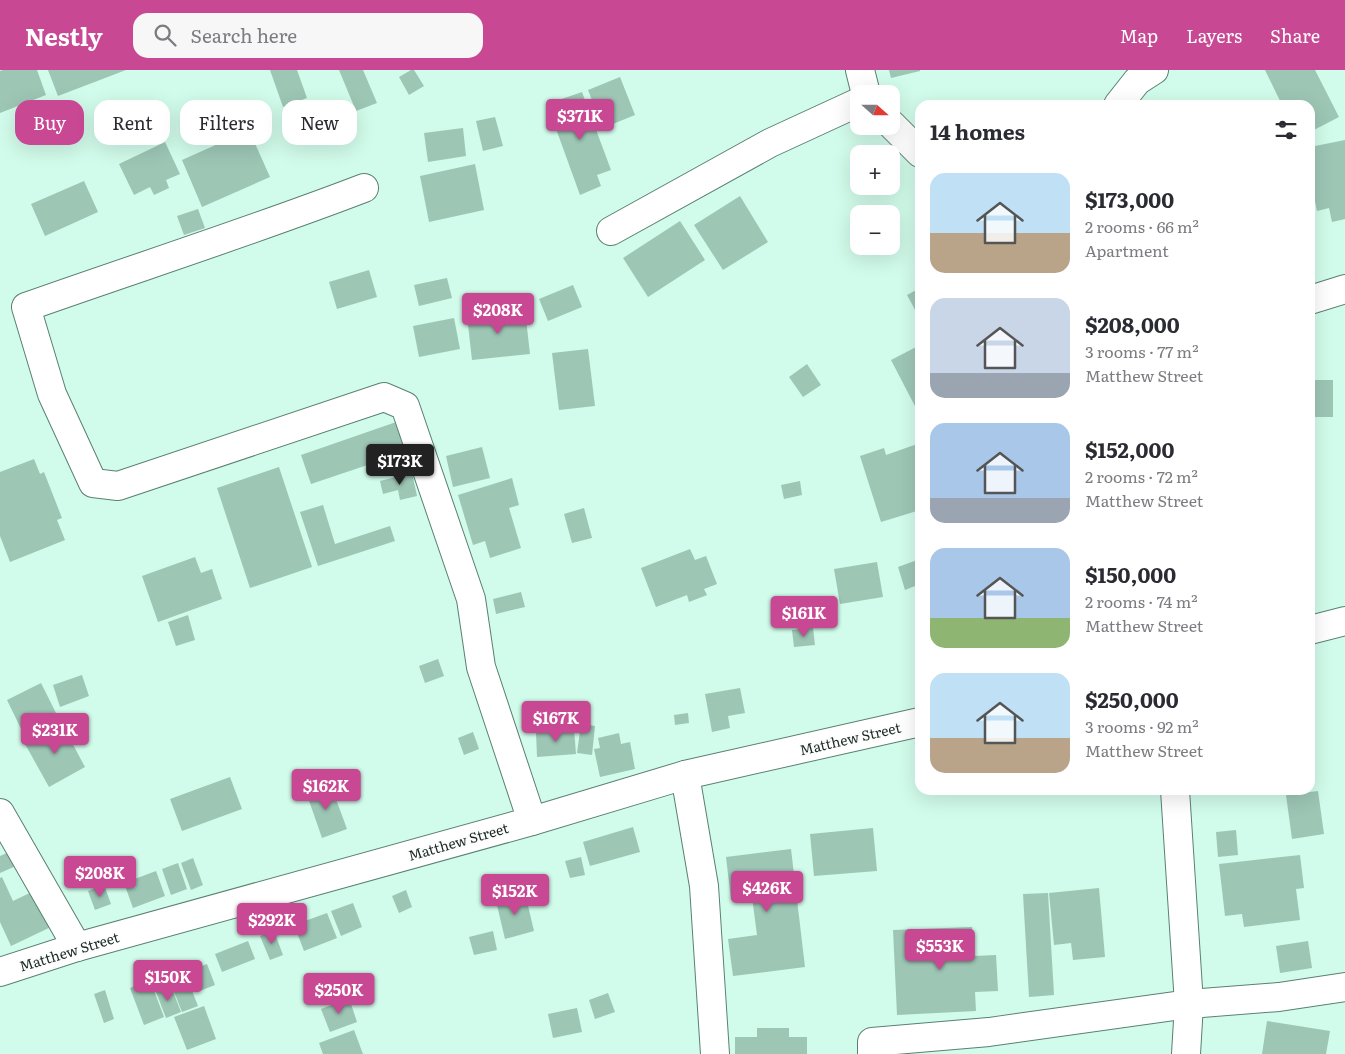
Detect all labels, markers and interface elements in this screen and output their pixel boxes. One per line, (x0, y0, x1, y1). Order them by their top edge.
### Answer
search box (133, 13, 483, 58)
text: Nestly (25, 18, 103, 53)
icon: search (151, 21, 179, 49)
text: Search here (191, 21, 297, 49)
text: Map (1120, 22, 1158, 49)
text: Layers (1186, 22, 1242, 49)
text: Share (1270, 22, 1320, 49)
north arrow (850, 85, 900, 135)
map controls (850, 85, 900, 255)
pin: $371K (545, 98, 615, 141)
chip: Buy (15, 100, 84, 145)
chip: Rent (94, 100, 170, 145)
chip: Filters (180, 100, 272, 145)
chip: New (282, 100, 357, 145)
text: $371K (557, 103, 603, 127)
text: 14 homes (930, 115, 1025, 146)
icon: filters (1272, 116, 1300, 144)
button: + (850, 145, 900, 195)
text: $173,000 (1085, 183, 1174, 214)
icon: home (970, 193, 1030, 253)
button: − (850, 205, 900, 255)
text: 2 rooms · 66 m² (1085, 214, 1199, 238)
text: Apartment (1085, 238, 1169, 262)
pin: $208K (463, 292, 533, 335)
text: $208K (473, 297, 523, 321)
text: $208,000 (1085, 308, 1180, 339)
icon: home (970, 318, 1030, 378)
text: 3 rooms · 77 m² (1085, 339, 1199, 363)
text: Matthew Street (1085, 363, 1203, 387)
text: $152,000 (1085, 433, 1174, 464)
icon: home (970, 443, 1030, 503)
pin: $173K (365, 444, 435, 486)
text: $173K (377, 448, 423, 472)
text: 2 rooms · 72 m² (1085, 464, 1198, 488)
text: Matthew Street (1085, 488, 1203, 512)
text: $150,000 (1085, 558, 1176, 589)
icon: home (970, 568, 1030, 628)
text: 2 rooms · 74 m² (1085, 589, 1198, 613)
pin: $161K (769, 596, 839, 638)
text: $161K (782, 600, 826, 624)
text: Matthew Street (1085, 613, 1203, 637)
text: $250,000 (1085, 683, 1179, 714)
icon: home (970, 693, 1030, 753)
pin: $167K (521, 700, 591, 743)
text: $167K (533, 705, 579, 729)
pin: $231K (20, 712, 90, 755)
text: 3 rooms · 92 m² (1085, 714, 1199, 738)
text: $231K (32, 717, 78, 741)
street label: Matthew Street (797, 717, 903, 759)
text: Matthew Street (1085, 738, 1203, 762)
pin: $162K (291, 768, 361, 811)
text: $162K (303, 773, 349, 797)
street label: Matthew Street (406, 817, 511, 865)
pin: $208K (65, 856, 135, 898)
text: $208K (75, 860, 125, 884)
pin: $426K (732, 870, 802, 913)
pin: $152K (480, 874, 550, 916)
text: $426K (742, 875, 792, 899)
text: $152K (492, 878, 538, 902)
pin: $292K (237, 902, 307, 945)
text: $292K (248, 907, 296, 931)
street label: Matthew Street (17, 926, 122, 976)
pin: $553K (905, 928, 975, 971)
text: $553K (916, 933, 964, 957)
pin: $150K (133, 960, 203, 1002)
text: $150K (144, 964, 192, 988)
pin: $250K (304, 972, 374, 1015)
text: $250K (314, 977, 364, 1001)

